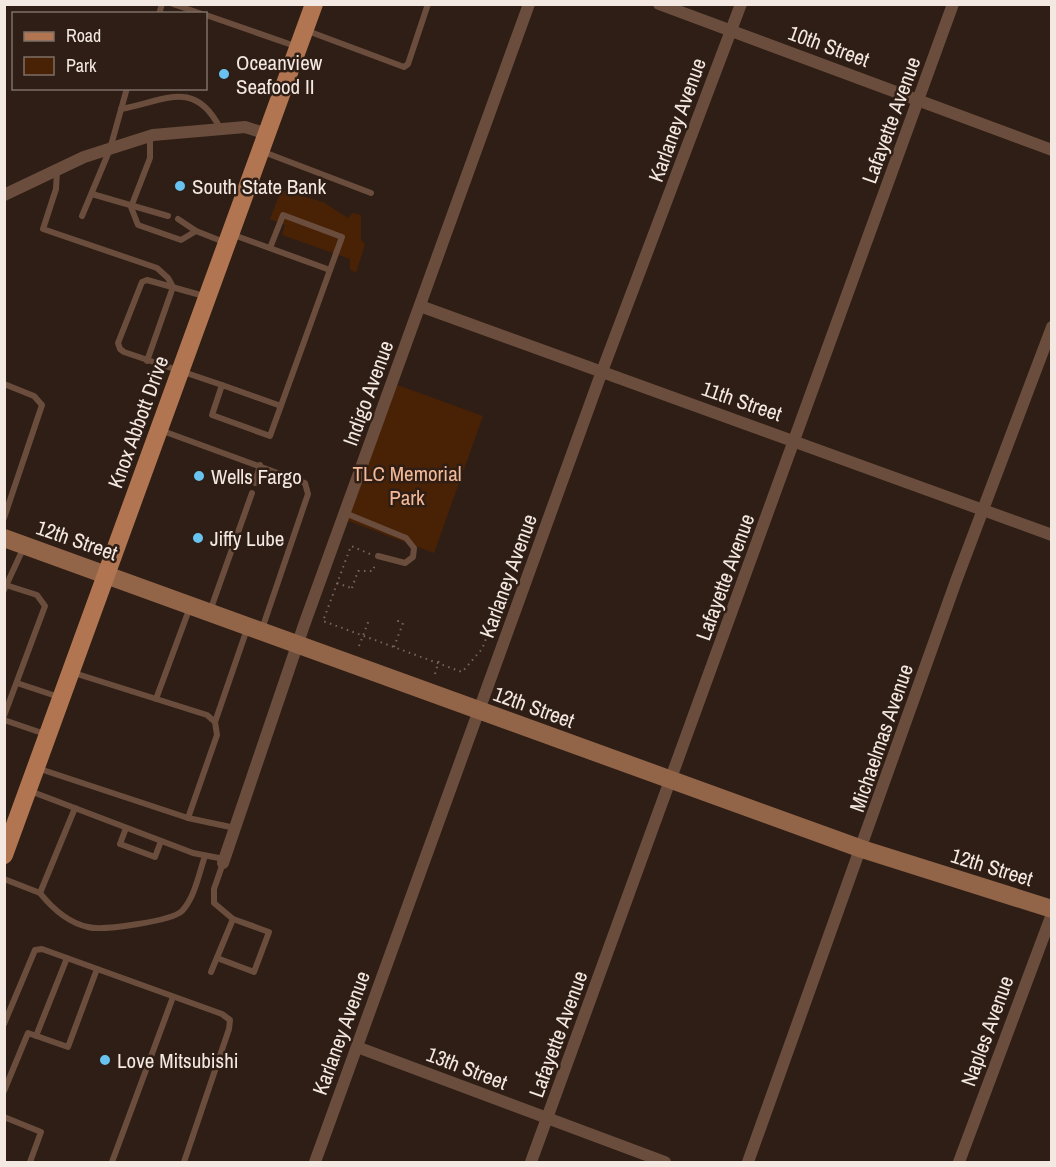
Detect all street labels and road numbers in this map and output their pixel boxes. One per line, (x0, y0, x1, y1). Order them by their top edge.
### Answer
street label: 10th Street (784, 18, 874, 74)
street label: Lafayette Avenue (855, 53, 927, 187)
street label: Karlaney Avenue (641, 54, 713, 186)
street label: Indigo Avenue (336, 336, 400, 450)
street label: Knox Abbott Drive (101, 352, 175, 492)
street label: 11th Street (698, 374, 786, 428)
street label: Karlaney Avenue (472, 510, 544, 642)
street label: Lafayette Avenue (689, 510, 761, 644)
street label: 12th Street (32, 513, 122, 567)
street label: Michaelmas Avenue (842, 660, 920, 816)
street label: 12th Street (489, 679, 579, 735)
street label: 12th Street (947, 841, 1037, 893)
street label: Karlaney Avenue (305, 967, 377, 1099)
street label: Lafayette Avenue (522, 967, 594, 1101)
street label: Naples Avenue (954, 972, 1020, 1090)
street label: 13th Street (422, 1039, 512, 1097)

